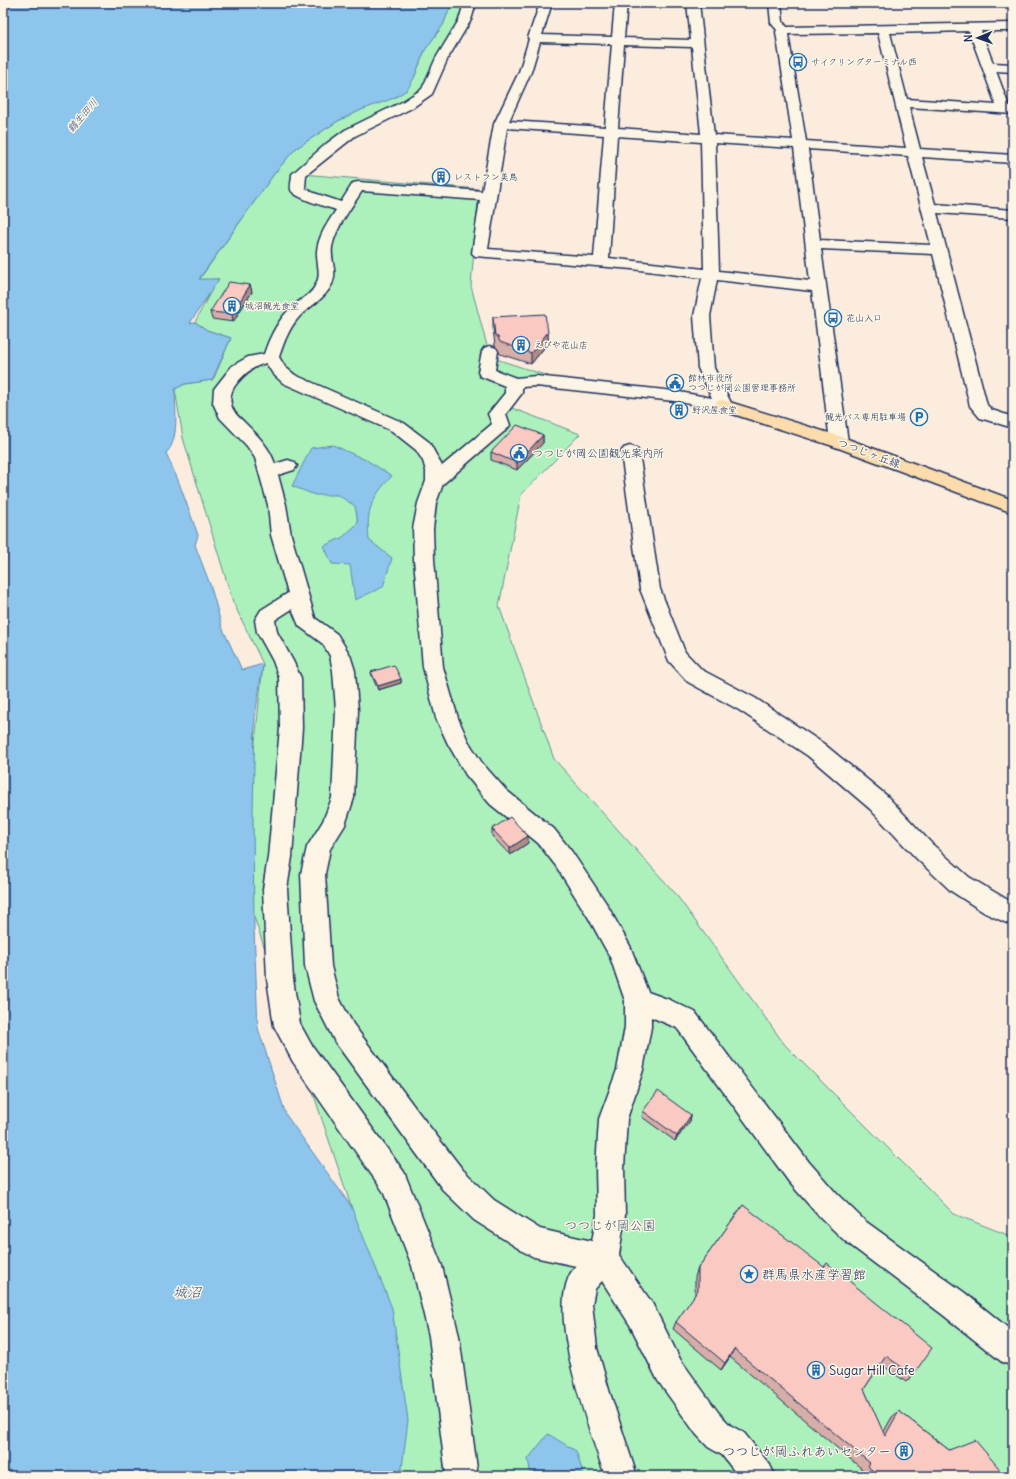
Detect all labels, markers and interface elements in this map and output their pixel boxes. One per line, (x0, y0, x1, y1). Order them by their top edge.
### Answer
north arrow (958, 18, 998, 58)
text: N (961, 34, 975, 42)
bus stop icon: サイクリングターミナル西 (788, 52, 808, 72)
place label: サイクリングターミナル西 (811, 56, 917, 67)
water label: 鶴生田川 (64, 96, 100, 135)
building icon: レストラン美鳥 (431, 167, 451, 187)
place label: レストラン美鳥 (454, 171, 518, 182)
building icon: 城沼観光食堂 (222, 296, 242, 316)
place label: 城沼観光食堂 (245, 300, 299, 311)
bus stop icon: 花山入口 (823, 308, 843, 328)
place label: 花山入口 (846, 312, 882, 323)
building icon: えびや花山店 (511, 335, 531, 355)
place label: えびや花山店 (534, 339, 588, 350)
place label: 館林市役所 つつじが岡公園管理事務所 (688, 372, 796, 393)
public building icon: 館林市役所 つつじが岡公園管理事務所 (665, 373, 685, 393)
building icon: 野沢屋食堂 (669, 400, 689, 420)
place label: 野沢屋食堂 (692, 404, 737, 415)
parking icon: 観光バス専用駐車場 (909, 407, 929, 427)
place label: 観光バス専用駐車場 (825, 411, 906, 422)
street label: つつじヶ丘線 (836, 435, 902, 471)
public building icon: つつじが岡公園観光案内所 (509, 443, 529, 463)
place label: つつじが岡公園観光案内所 (532, 446, 664, 460)
park label: つつじが岡公園 (564, 1217, 656, 1234)
place icon: 群馬県水産学習館 (739, 1264, 759, 1284)
place label: 群馬県水産学習館 (762, 1266, 866, 1283)
water label: 城沼 (173, 1283, 202, 1301)
building icon: Sugar Hill Cafe (806, 1360, 826, 1380)
place label: Sugar Hill Cafe (829, 1362, 915, 1379)
building icon: つつじが岡ふれあいセンター (894, 1441, 914, 1461)
place label: つつじが岡ふれあいセンター (723, 1443, 891, 1460)

